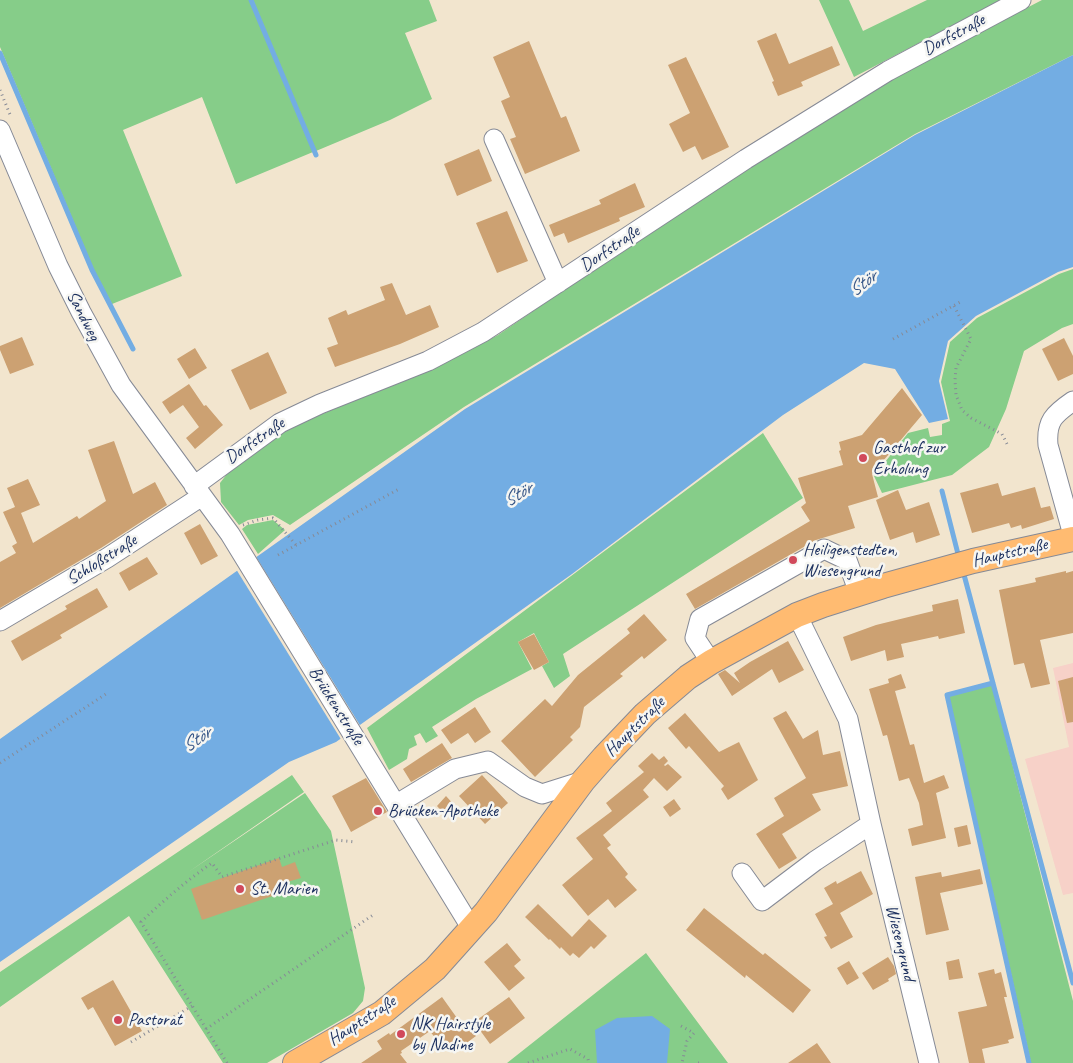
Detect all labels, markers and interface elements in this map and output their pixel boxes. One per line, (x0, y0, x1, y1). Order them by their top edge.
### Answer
street label: Dorfstraße (919, 10, 989, 60)
street label: Dorfstraße (576, 221, 644, 277)
water label: Stör (844, 266, 882, 302)
street label: Sandweg (61, 287, 105, 345)
street label: Dorfstraße (221, 413, 289, 469)
place label: Gasthof zur Erholung (873, 437, 945, 479)
marker: Gasthof zur Erholung (857, 452, 869, 464)
water label: Stör (500, 478, 536, 512)
street label: Schloßstraße (63, 530, 141, 590)
street label: Hauptstraße (970, 534, 1050, 572)
place label: Heiligenstedten, Wiesengrund (803, 539, 898, 582)
marker: Heiligenstedten, Wiesengrund (787, 554, 799, 566)
street label: Brückenstraße (303, 663, 369, 749)
street label: Hauptstraße (600, 692, 670, 762)
water label: Stör (178, 722, 216, 758)
place label: Brücken-Apotheke (388, 800, 498, 822)
marker: Brücken-Apotheke (372, 805, 384, 817)
place label: St. Marien (250, 878, 318, 900)
marker: St. Marien (234, 883, 246, 895)
street label: Wiesengrund (880, 903, 920, 983)
street label: Hauptstraße (324, 991, 400, 1051)
place label: Pastorat (128, 1009, 182, 1031)
place label: NK Hairstyle by Nadine (411, 1013, 490, 1056)
marker: Pastorat (112, 1014, 124, 1026)
marker: NK Hairstyle by Nadine (395, 1028, 407, 1040)

